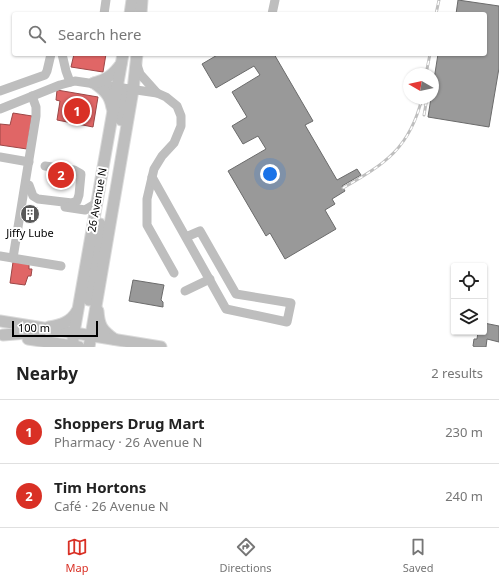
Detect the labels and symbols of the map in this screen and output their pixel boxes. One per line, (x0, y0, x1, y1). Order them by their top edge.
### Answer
north arrow (403, 68, 439, 104)
pin: 1 (64, 96, 90, 126)
pin: 2 (48, 160, 74, 190)
your location (260, 164, 280, 184)
street label: 26 Avenue N (83, 166, 110, 233)
building icon: Jiffy Lube (19, 203, 41, 225)
place label: Jiffy Lube (5, 225, 54, 240)
scale bar (12, 319, 98, 338)

